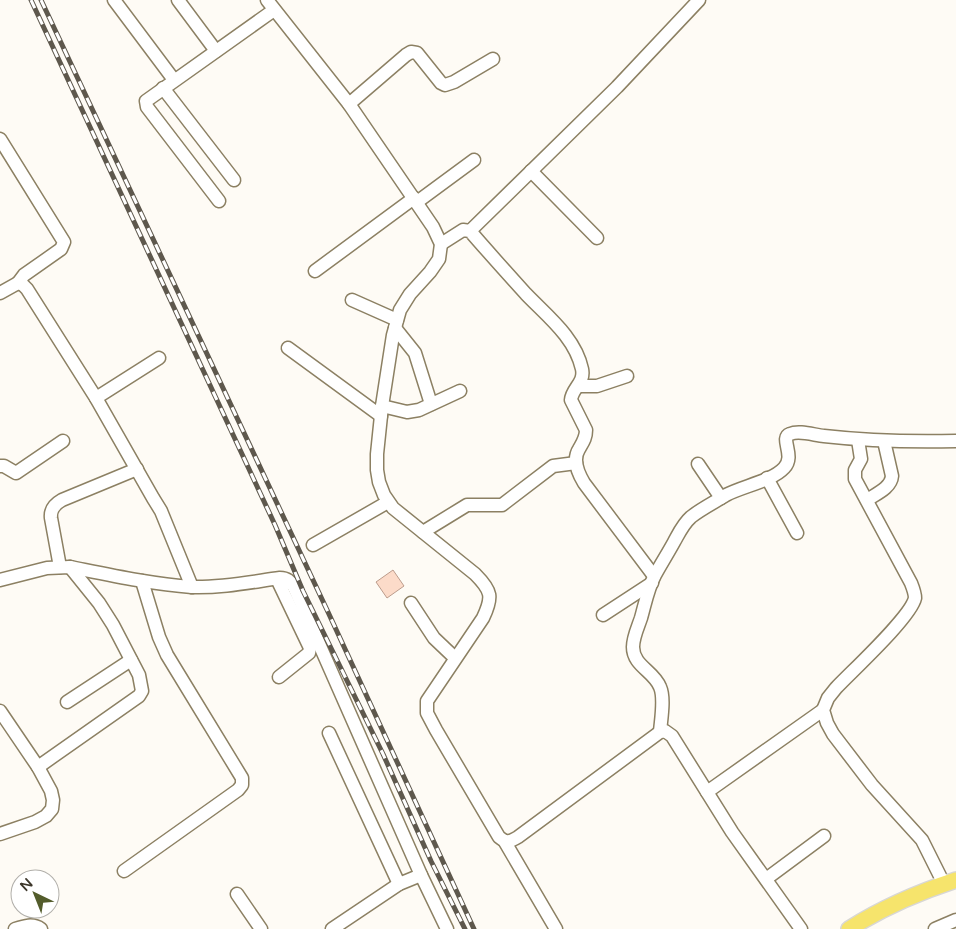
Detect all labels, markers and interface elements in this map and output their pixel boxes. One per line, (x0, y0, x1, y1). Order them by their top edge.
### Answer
north arrow (10, 869, 60, 919)
text: N (17, 875, 36, 895)

